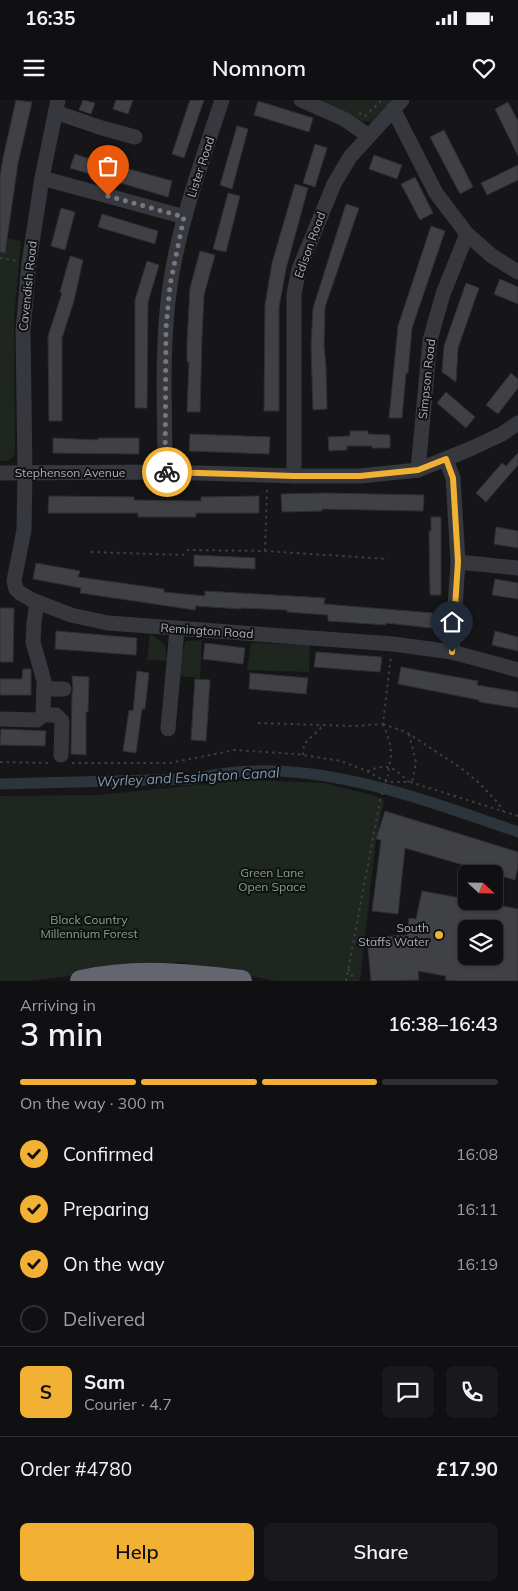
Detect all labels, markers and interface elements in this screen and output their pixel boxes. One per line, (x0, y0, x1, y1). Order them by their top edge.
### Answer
text: 16:35 (25, 6, 75, 30)
icon: menu (20, 54, 48, 82)
text: Nomnom (212, 54, 306, 82)
icon: heart (470, 54, 498, 82)
street label: Lister Road (184, 135, 217, 199)
pin (87, 145, 129, 196)
icon: bag (94, 152, 122, 180)
street label: Edison Road (291, 210, 328, 280)
street label: Cavendish Road (15, 240, 40, 332)
street label: Simpson Road (415, 338, 438, 420)
courier (142, 447, 192, 497)
icon: bike (153, 458, 181, 486)
street label: Stephenson Avenue (15, 465, 125, 480)
pin (431, 601, 473, 652)
icon: home (438, 608, 466, 636)
street label: Remington Road (160, 620, 254, 641)
water label: Wyrley and Essington Canal (96, 763, 280, 791)
park label: Green Lane Open Space (238, 865, 306, 894)
north arrow (458, 865, 502, 910)
map controls (458, 865, 503, 965)
park label: Black Country Millennium Forest (40, 912, 138, 941)
place label: South Staffs Water (358, 920, 430, 949)
button: layers (458, 920, 503, 965)
marker: South Staffs Water (433, 929, 445, 941)
text: Arriving in (20, 995, 96, 1015)
text: 16:38–16:43 (388, 1012, 498, 1036)
text: 3 min (20, 1014, 103, 1054)
text: On the way · 300 m (20, 1093, 165, 1113)
icon: check (20, 1140, 48, 1168)
text: Confirmed (63, 1142, 154, 1166)
text: 16:08 (456, 1144, 498, 1164)
icon: check (20, 1195, 48, 1223)
text: Preparing (63, 1197, 149, 1221)
text: 16:11 (456, 1199, 498, 1219)
icon: check (20, 1250, 48, 1278)
text: On the way (63, 1252, 165, 1276)
text: 16:19 (456, 1254, 498, 1274)
text: Delivered (63, 1307, 145, 1331)
button: chat (382, 1366, 434, 1418)
button: phone (446, 1366, 498, 1418)
text: Sam (84, 1370, 125, 1394)
text: S (40, 1380, 52, 1404)
text: Courier · 4.7 (84, 1394, 172, 1414)
text: Order #4780 (20, 1457, 132, 1481)
text: £17.90 (436, 1457, 498, 1481)
button: Help (20, 1523, 254, 1581)
button: Share (264, 1523, 498, 1581)

